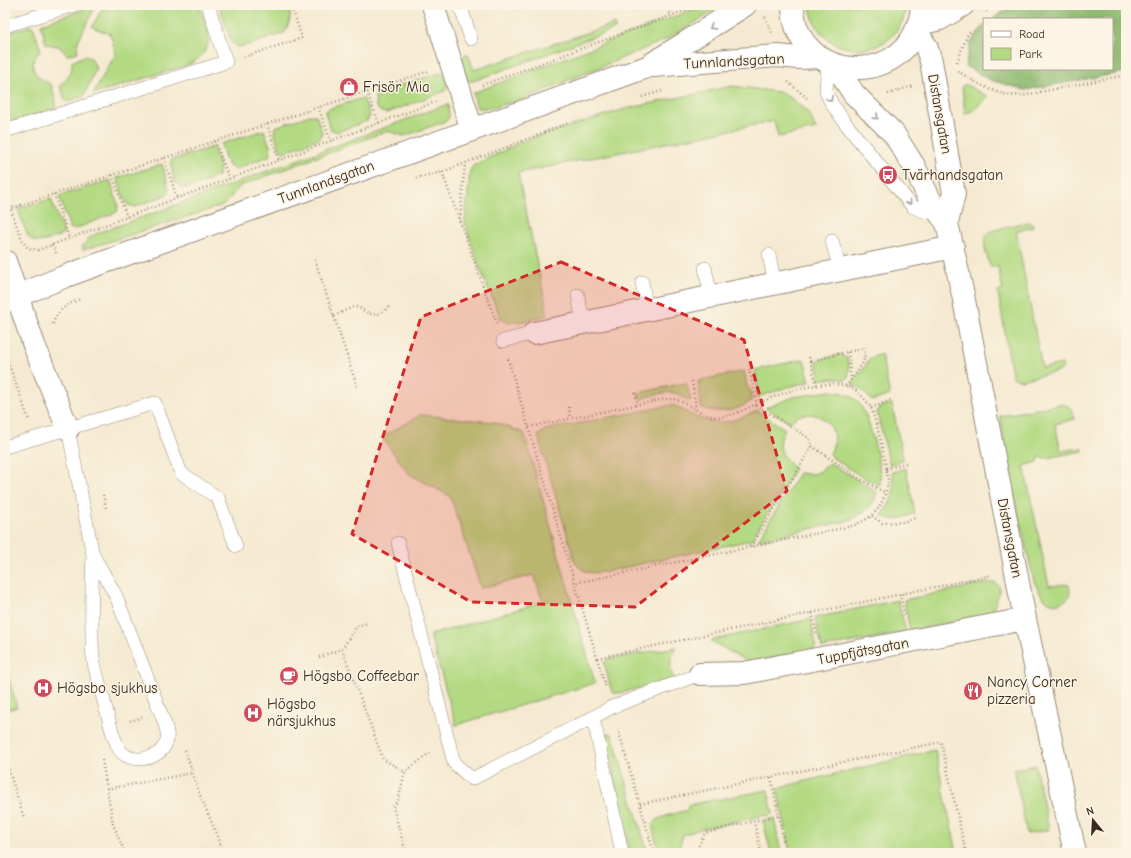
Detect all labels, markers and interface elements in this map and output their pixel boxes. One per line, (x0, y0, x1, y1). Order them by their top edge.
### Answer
legend (983, 18, 1113, 70)
one-way arrow (710, 22, 717, 29)
text: Road (1019, 27, 1045, 41)
text: Park (1019, 47, 1042, 61)
street label: Tunnlandsgatan (683, 49, 785, 73)
street label: Distansgatan (924, 73, 956, 155)
shop icon: Frisör Mia (338, 76, 360, 98)
place label: Frisör Mia (363, 78, 430, 96)
one-way arrow (825, 95, 832, 102)
one-way arrow (872, 112, 879, 119)
street label: Tunnlandsgatan (275, 156, 377, 208)
bus stop icon: Tvärhandsgatan (877, 164, 899, 186)
place label: Tvärhandsgatan (902, 166, 1003, 184)
one-way arrow (905, 197, 912, 204)
street label: Distansgatan (993, 497, 1027, 579)
street label: Tuppfjätsgatan (816, 633, 910, 669)
cafe icon: Högsbo Coffeebar (278, 665, 300, 687)
place label: Högsbo Coffeebar (303, 667, 419, 685)
place label: Nancy Corner pizzeria (987, 673, 1077, 708)
hospital icon: Högsbo sjukhus (32, 677, 54, 699)
place label: Högsbo sjukhus (57, 679, 158, 697)
restaurant icon: Nancy Corner pizzeria (962, 680, 984, 702)
place label: Högsbo närsjukhus (267, 695, 336, 730)
hospital icon: Högsbo närsjukhus (242, 702, 264, 724)
north arrow (1073, 800, 1113, 840)
text: N (1085, 804, 1095, 818)

